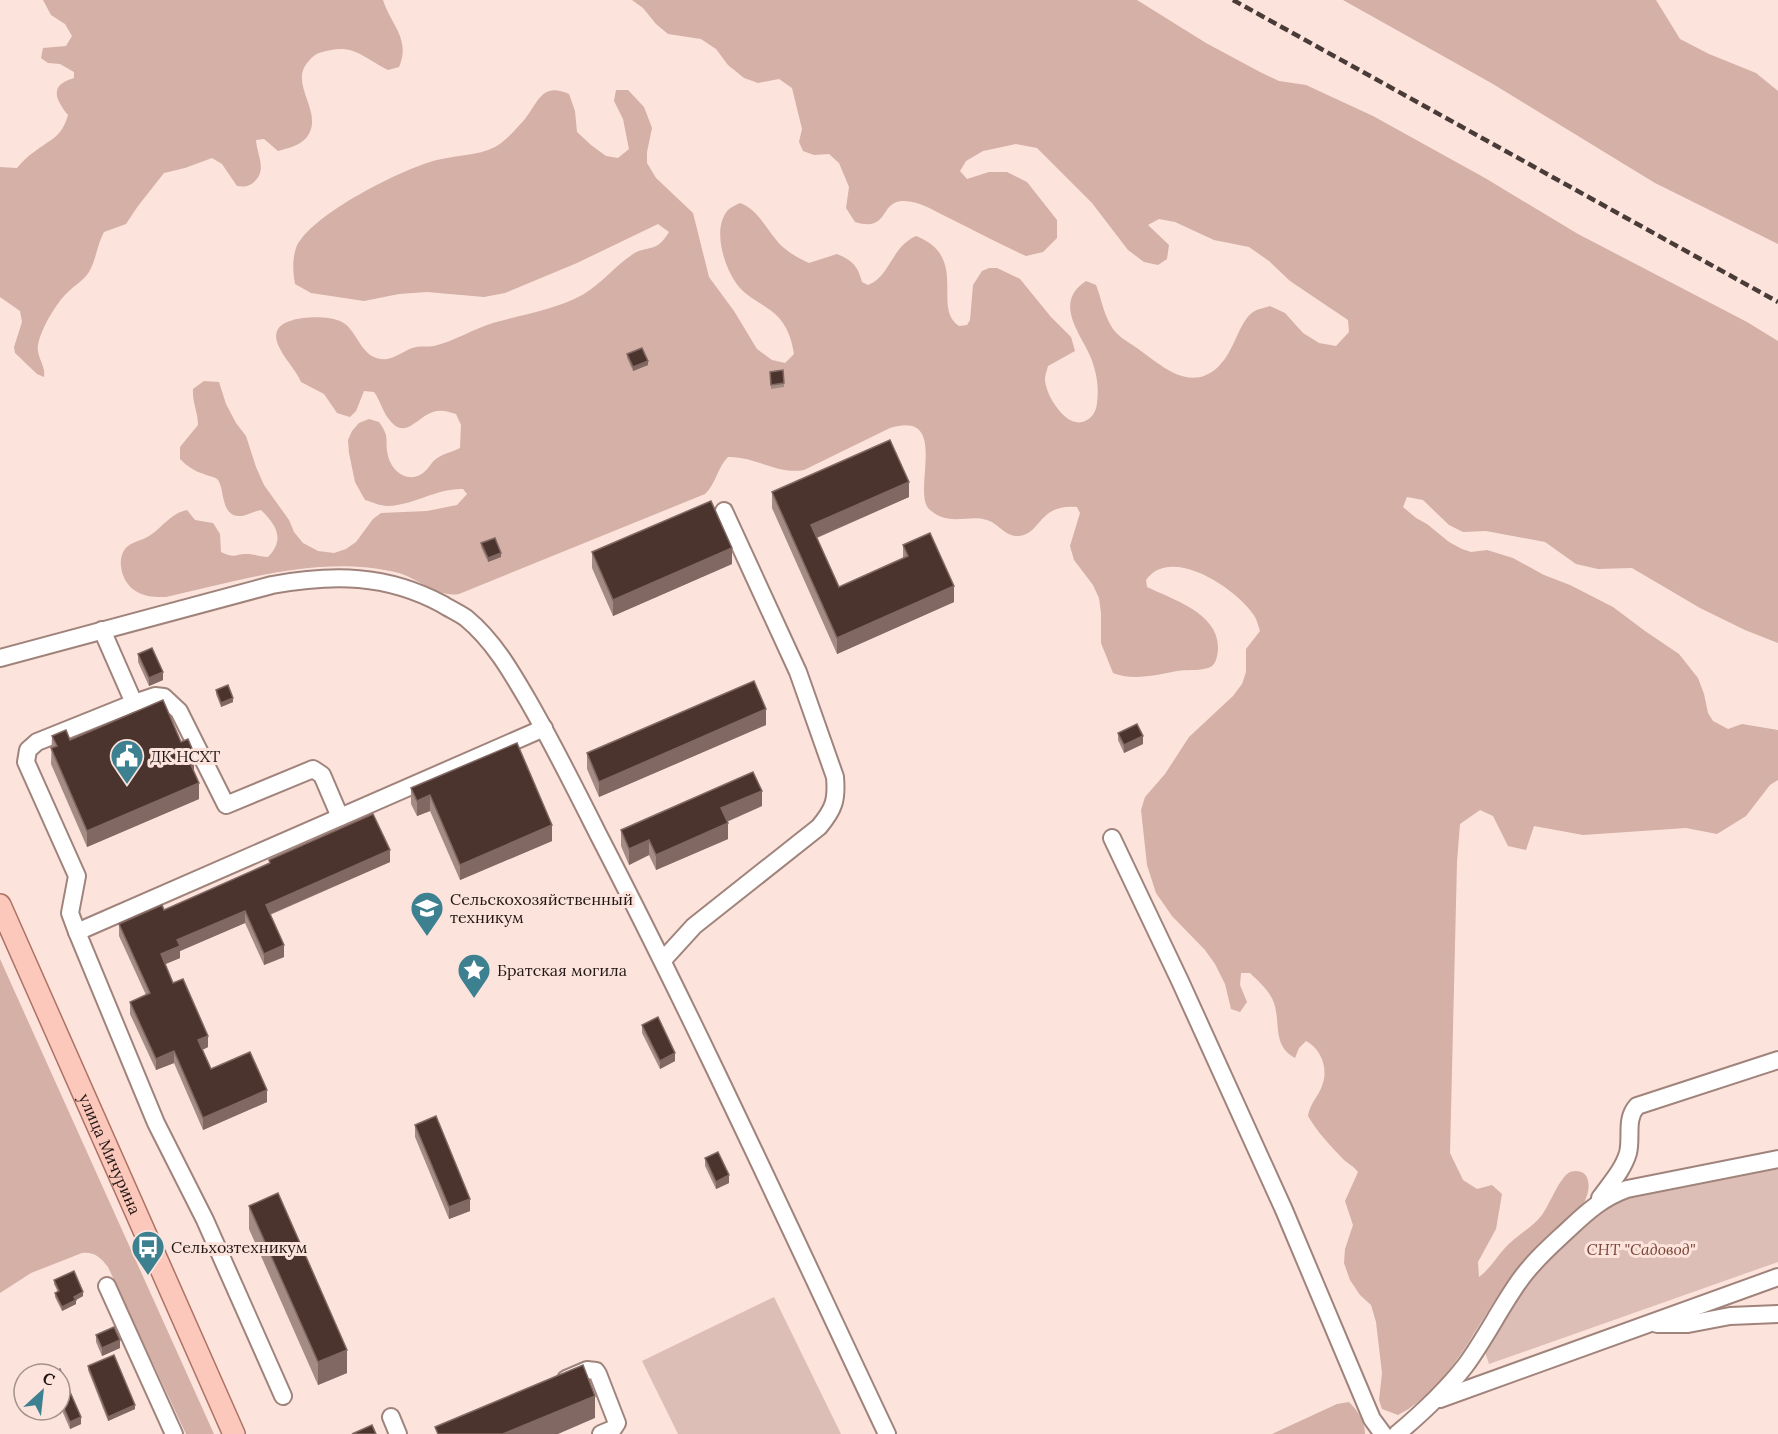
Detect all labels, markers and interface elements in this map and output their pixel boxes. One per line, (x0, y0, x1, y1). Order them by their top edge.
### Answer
public building icon: ДК НСХТ (109, 738, 145, 785)
place label: ДК НСХТ (150, 746, 220, 766)
place label: Сельскохозяйственный техникум (450, 889, 633, 927)
school or university icon: Сельскохозяйственный техникум (409, 890, 445, 937)
place icon: Братская могила (456, 952, 492, 999)
place label: Братская могила (497, 960, 627, 980)
street label: улица Мичурина (75, 1090, 146, 1217)
bus stop icon: Сельхозтехникум (130, 1229, 166, 1276)
place label: Сельхозтехникум (171, 1237, 308, 1257)
park label: СНТ "Садовод" (1587, 1239, 1696, 1259)
north arrow (12, 1362, 72, 1422)
text: С (39, 1367, 58, 1390)

